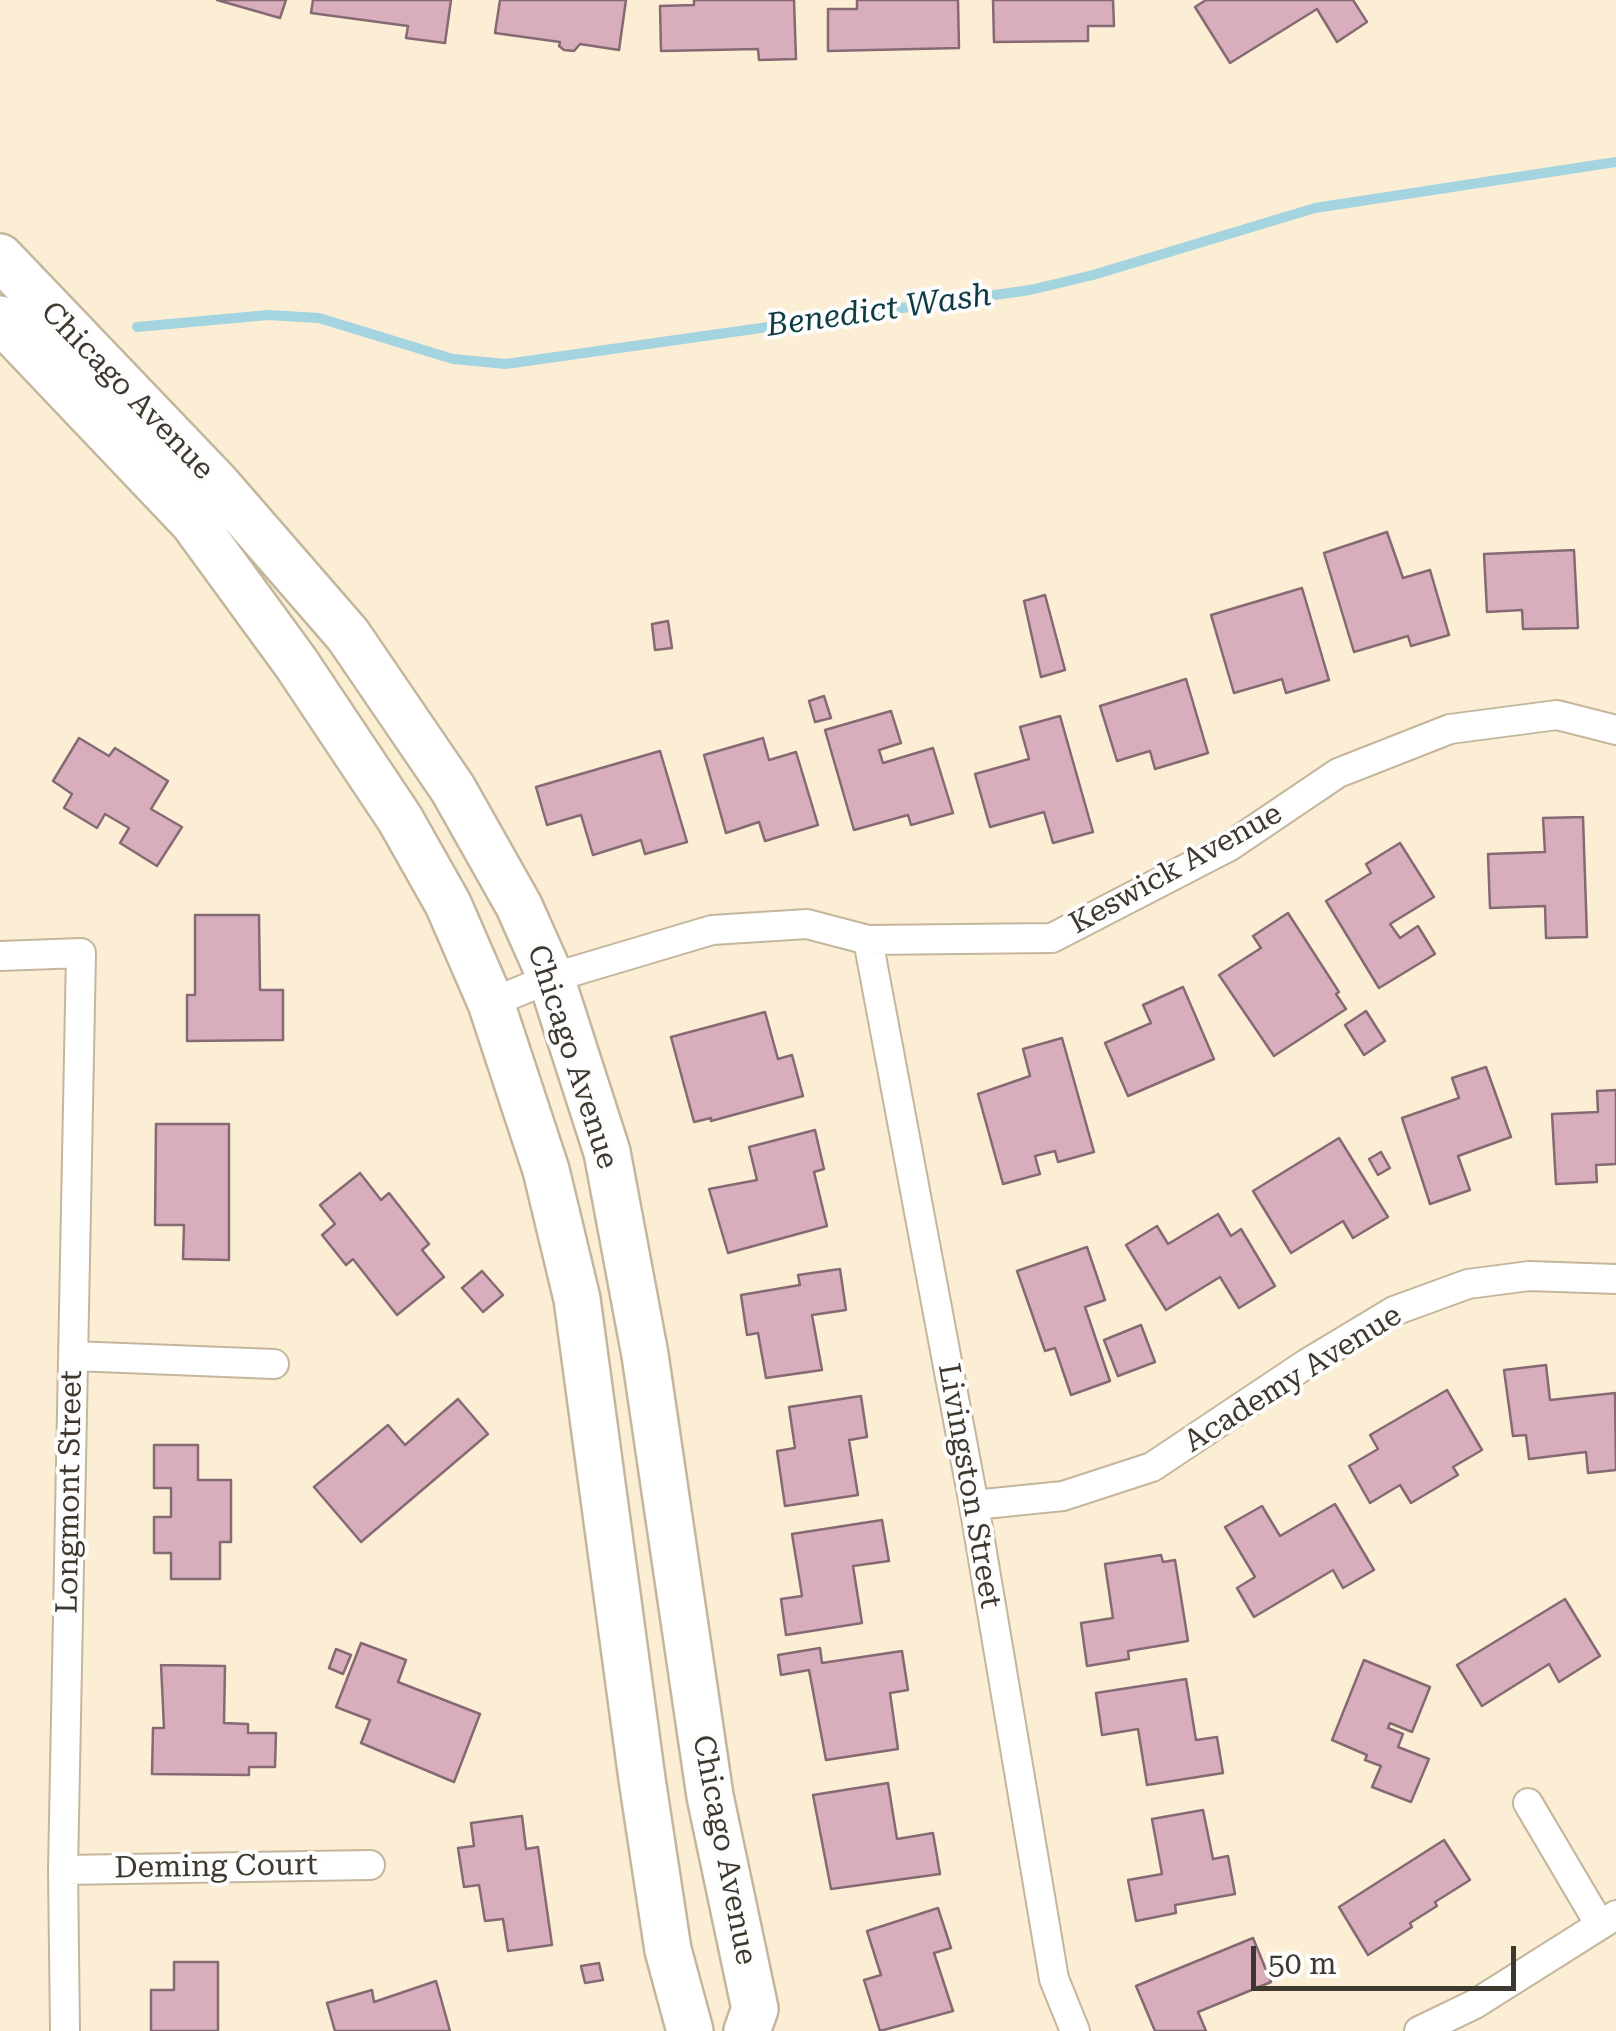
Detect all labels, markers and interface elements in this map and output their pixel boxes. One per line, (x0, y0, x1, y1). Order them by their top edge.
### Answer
water label: Benedict Wash (764, 276, 994, 346)
street label: Chicago Avenue (33, 295, 221, 487)
street label: Keswick Avenue (1064, 796, 1288, 942)
street label: Chicago Avenue (519, 940, 625, 1174)
street label: Academy Avenue (1178, 1298, 1408, 1460)
street label: Livingston Street (930, 1361, 1008, 1611)
street label: Longmont Street (50, 1370, 90, 1614)
street label: Chicago Avenue (684, 1732, 764, 1968)
street label: Deming Court (114, 1847, 318, 1887)
scale bar (1256, 1926, 1521, 1988)
text: 50 m (1268, 1946, 1337, 1981)

